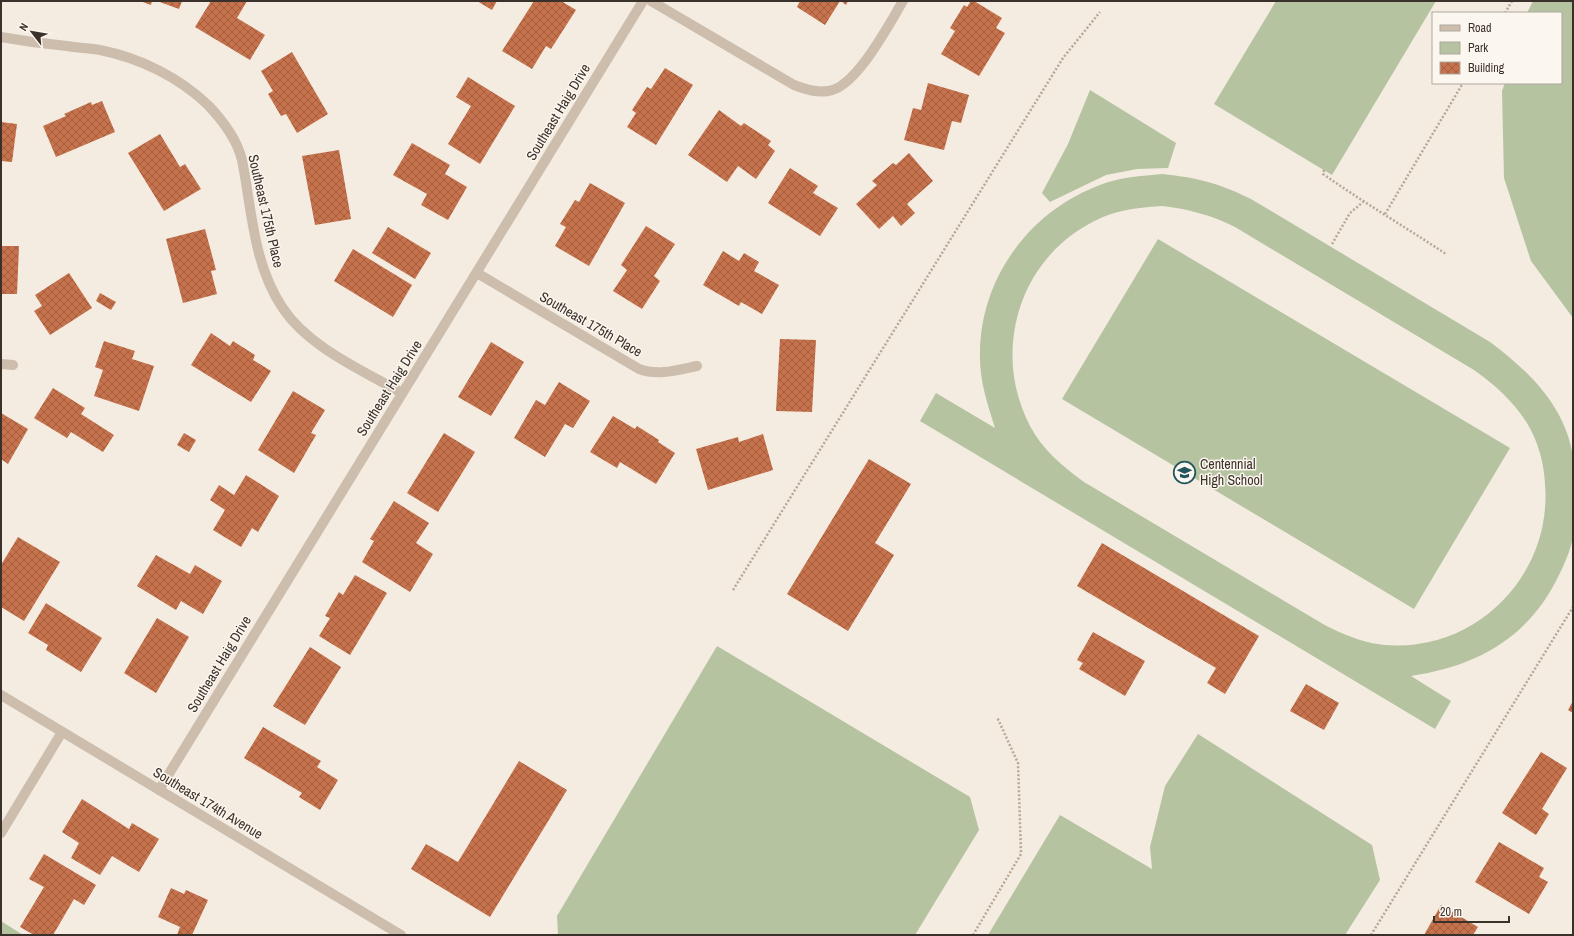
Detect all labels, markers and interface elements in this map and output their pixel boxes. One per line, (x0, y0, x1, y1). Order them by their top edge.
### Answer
north arrow (12, 12, 52, 52)
legend (1432, 12, 1562, 84)
text: N (16, 20, 31, 33)
text: Road (1468, 20, 1492, 36)
text: Park (1468, 40, 1488, 56)
street label: Southeast Haig Drive (522, 60, 594, 164)
text: Building (1468, 60, 1505, 76)
street label: Southeast 175th Place (244, 153, 288, 269)
street label: Southeast 175th Place (536, 287, 646, 361)
street label: Southeast Haig Drive (352, 337, 426, 439)
place label: Centennial High School (1200, 455, 1263, 489)
school or university icon: Centennial High School (1171, 459, 1197, 485)
street label: Southeast Haig Drive (183, 612, 255, 716)
street label: Southeast 174th Avenue (150, 763, 266, 843)
scale bar (1434, 898, 1509, 924)
text: 20 m (1440, 904, 1462, 920)

